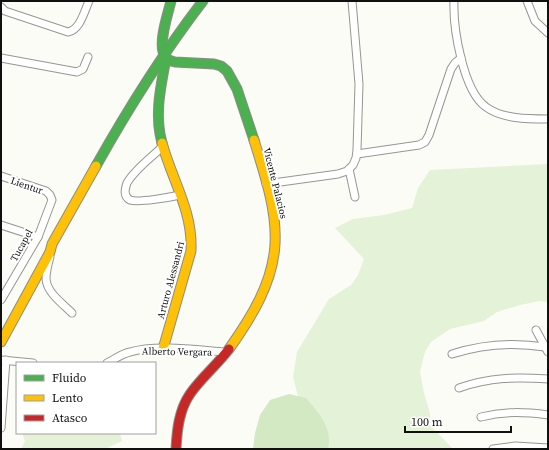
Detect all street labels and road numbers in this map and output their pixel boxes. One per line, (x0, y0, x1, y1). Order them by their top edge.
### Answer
street label: Vicente Palacios (260, 146, 291, 220)
street label: Lientur (9, 174, 45, 197)
street label: Tucapel (7, 227, 36, 264)
street label: Arturo Alessandri (154, 240, 187, 320)
street label: Alberto Vergara (142, 344, 213, 359)

